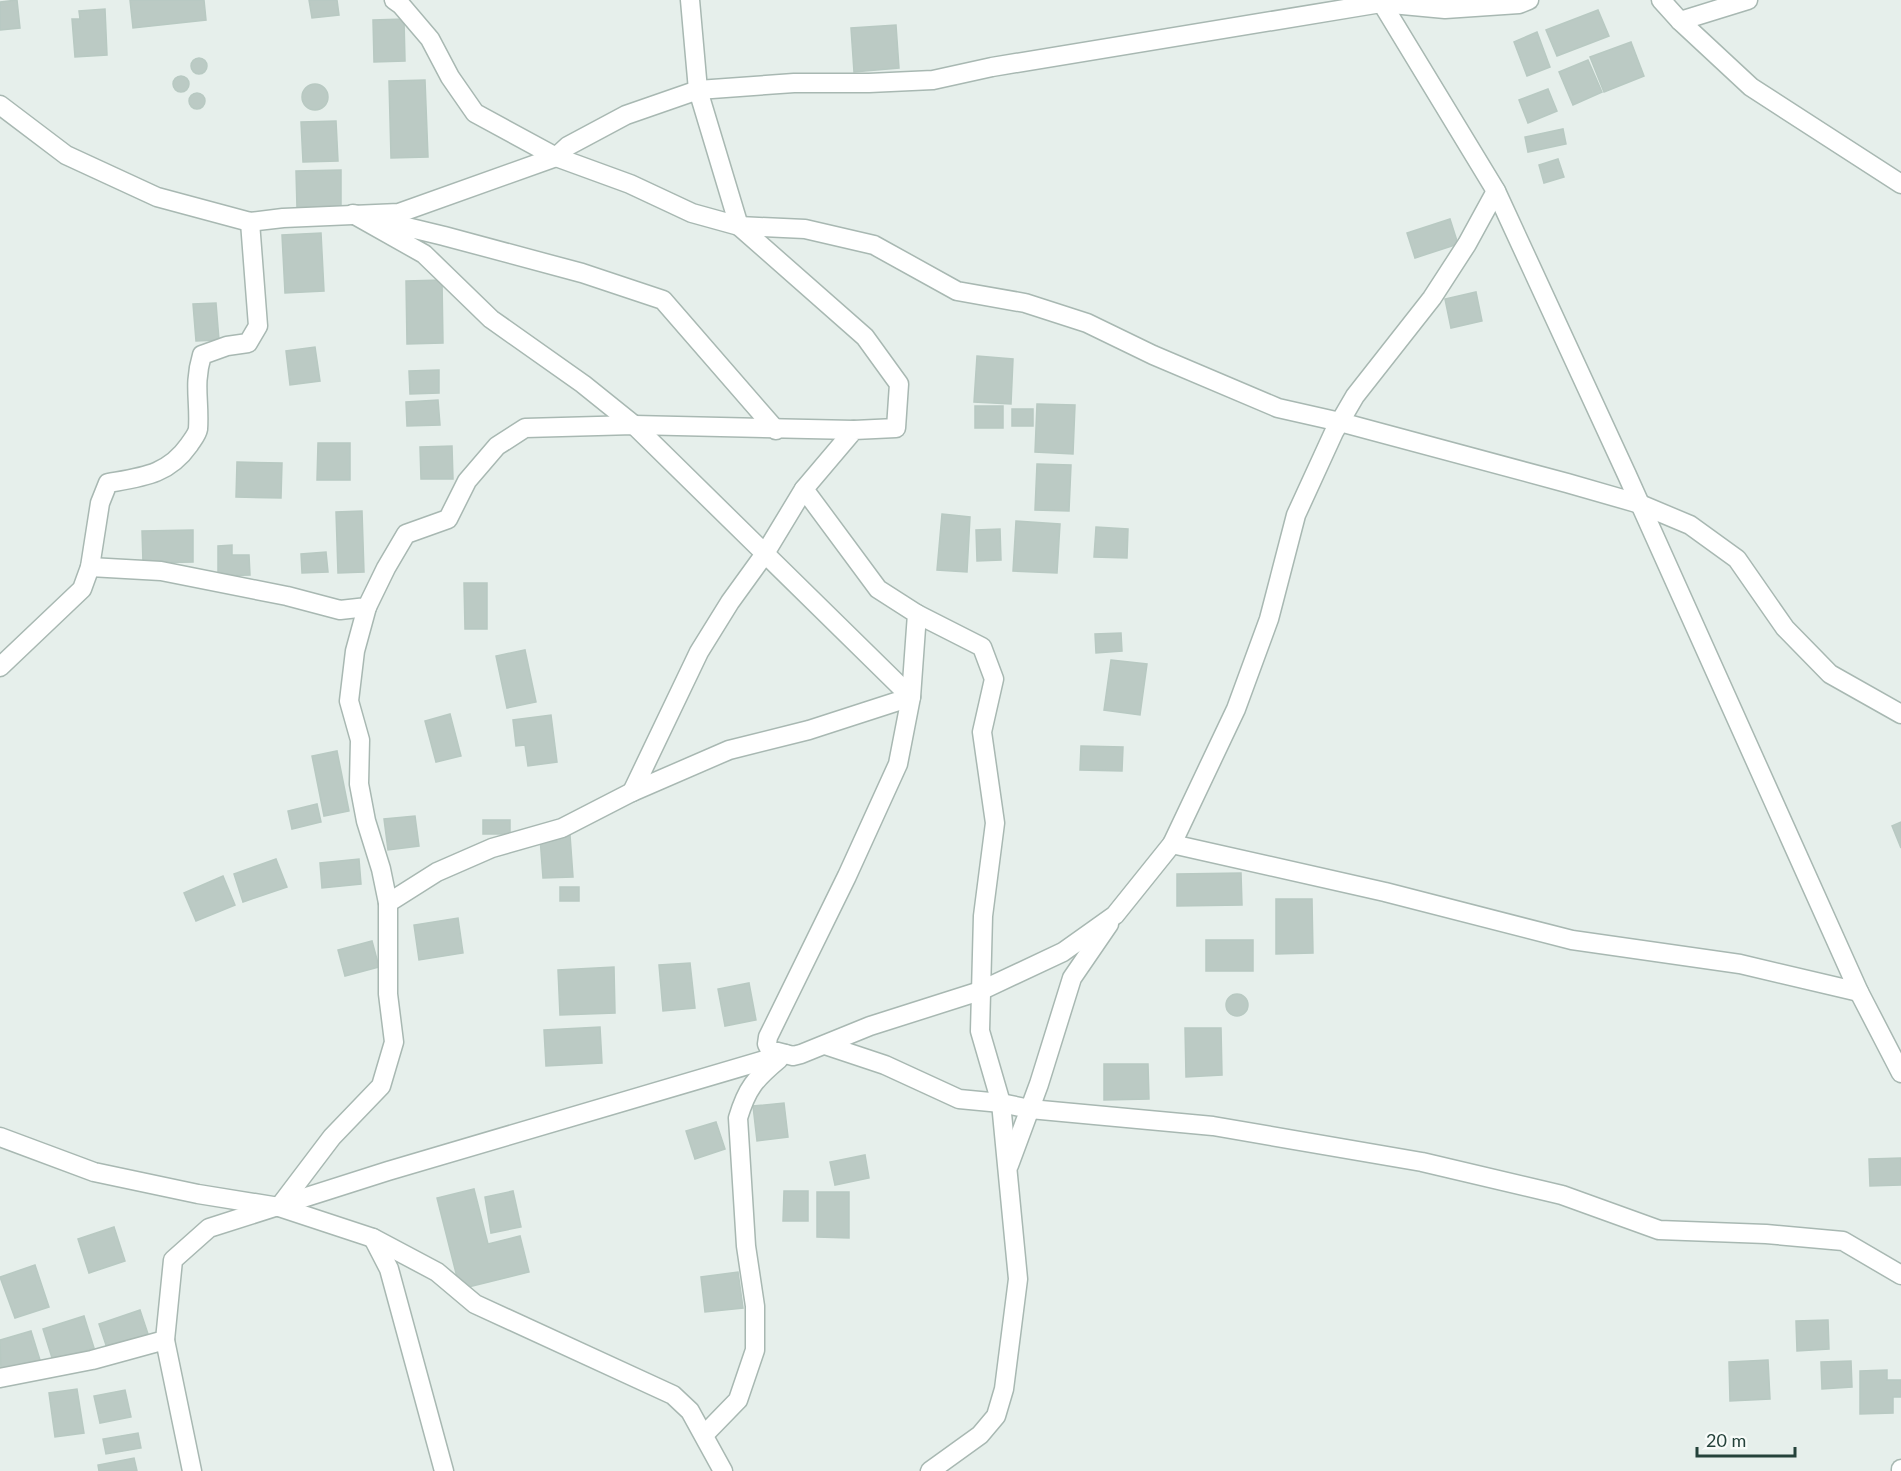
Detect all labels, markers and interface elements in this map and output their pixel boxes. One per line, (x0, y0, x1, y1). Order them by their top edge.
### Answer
scale bar (1697, 1420, 1794, 1458)
text: 20 m (1706, 1429, 1746, 1451)

